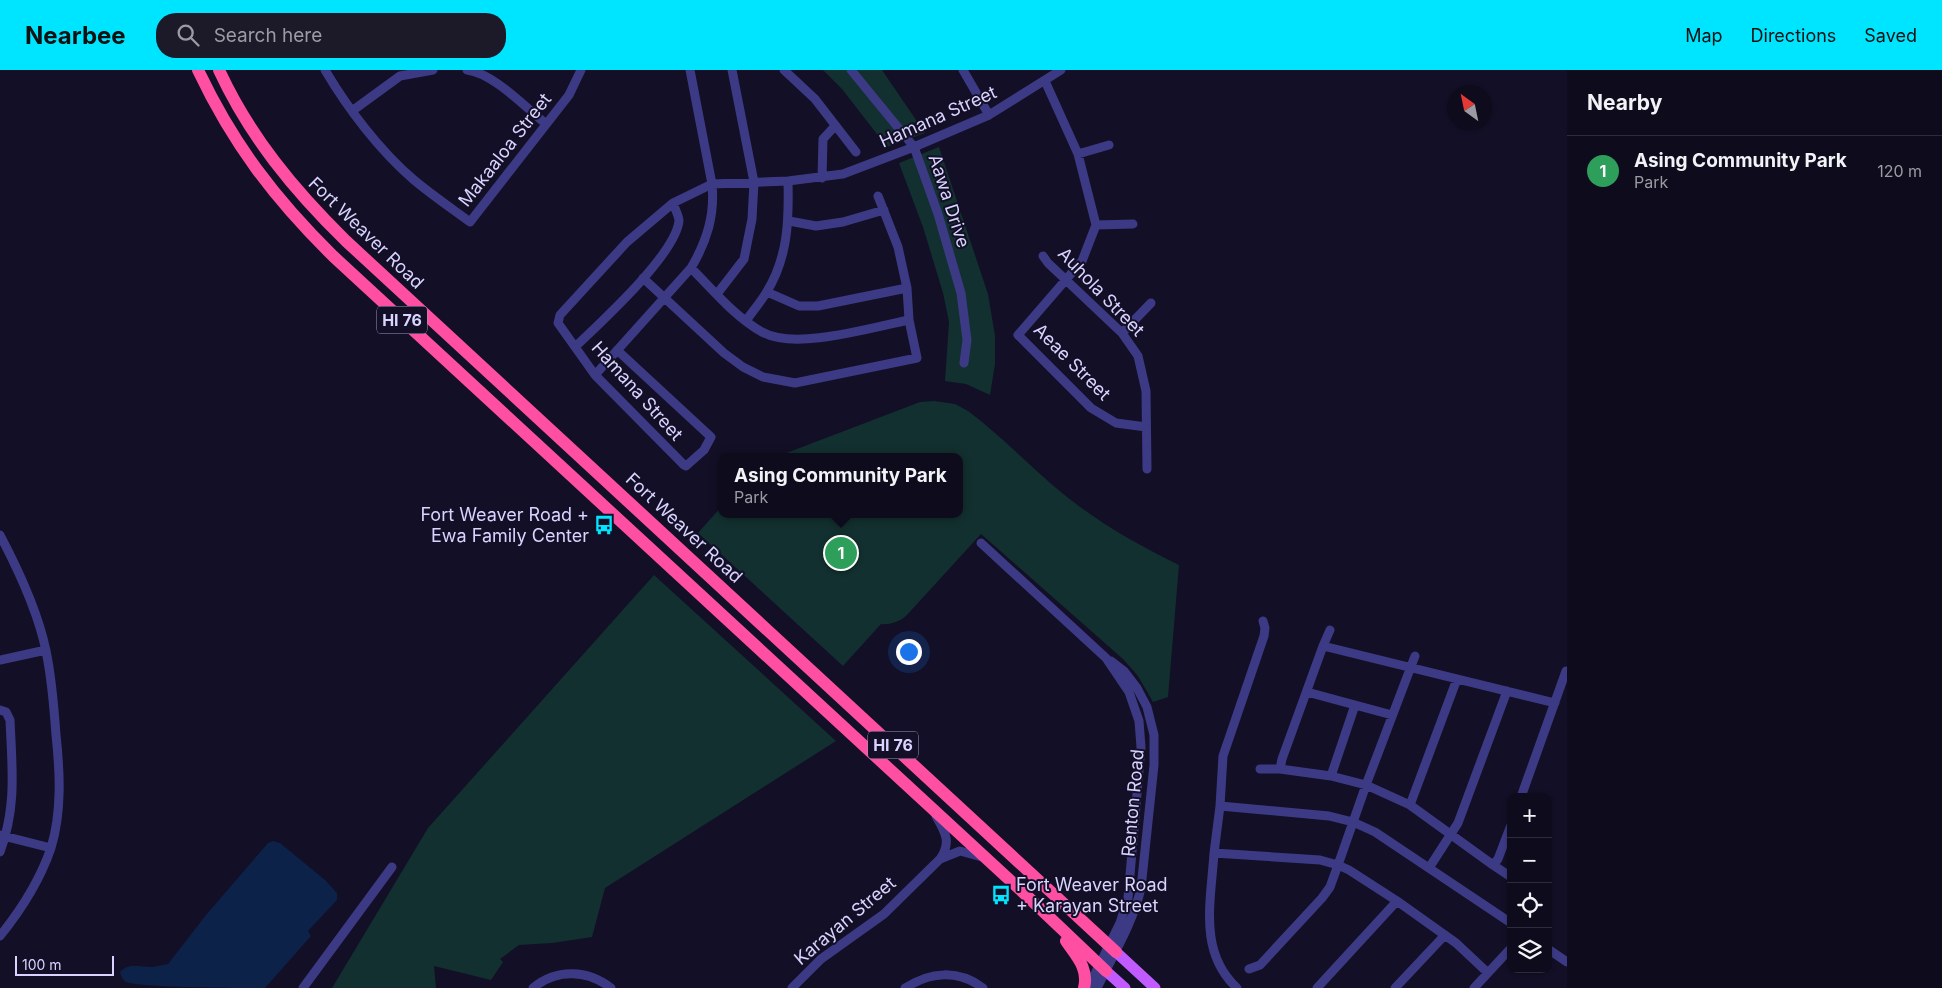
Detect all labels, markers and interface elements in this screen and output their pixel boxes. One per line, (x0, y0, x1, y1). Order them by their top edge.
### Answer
search box (156, 13, 506, 58)
text: Nearbee (25, 21, 126, 50)
icon: search (174, 21, 202, 49)
text: Search here (214, 24, 322, 47)
text: Map (1685, 25, 1723, 46)
text: Directions (1751, 25, 1836, 46)
text: Saved (1864, 25, 1917, 46)
street label: Hamana Street (876, 81, 1000, 152)
north arrow (1447, 85, 1492, 130)
street label: Makaaloa Street (454, 89, 555, 210)
text: Nearby (1587, 90, 1662, 115)
text: Asing Community Park (1634, 149, 1847, 172)
street label: Aawa Drive (924, 151, 974, 250)
text: 1 (1600, 161, 1606, 181)
text: 120 m (1877, 161, 1922, 181)
street label: Fort Weaver Road (305, 172, 428, 293)
text: Park (1634, 172, 1668, 192)
street label: Auhola Street (1054, 243, 1149, 340)
road number: HI 76 (377, 306, 427, 334)
street label: Aeae Street (1030, 319, 1115, 404)
street label: Hamana Street (587, 337, 687, 445)
popup (718, 453, 963, 518)
text: Asing Community Park (734, 464, 947, 487)
street label: Fort Weaver Road (622, 468, 747, 587)
text: Park (734, 487, 768, 507)
place label: Fort Weaver Road + Ewa Family Center (420, 504, 589, 546)
bus stop icon: Fort Weaver Road + Ewa Family Center (593, 514, 615, 536)
pin: 1 (825, 534, 857, 572)
your location (896, 639, 922, 665)
road number: HI 76 (868, 732, 918, 758)
street label: Renton Road (1117, 748, 1148, 858)
map controls (1507, 793, 1552, 973)
button: + (1507, 793, 1552, 838)
button: − (1507, 838, 1552, 883)
street label: Karayan Street (790, 872, 900, 969)
place label: Fort Weaver Road + Karayan Street (1016, 874, 1168, 916)
button: locate (1507, 883, 1552, 928)
bus stop icon: Fort Weaver Road + Karayan Street (990, 884, 1012, 906)
button: layers (1507, 928, 1552, 973)
scale bar (15, 953, 114, 976)
text: 100 m (22, 956, 62, 973)

